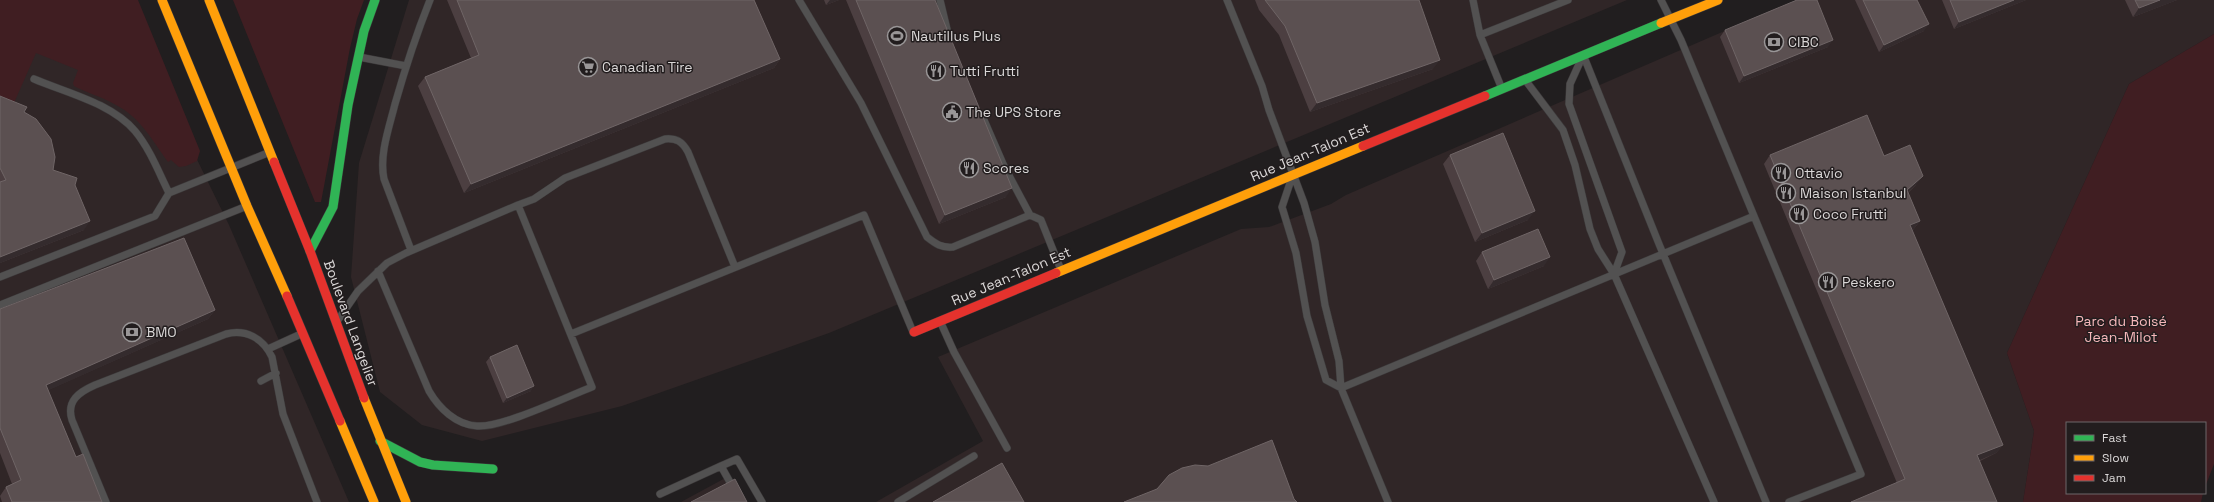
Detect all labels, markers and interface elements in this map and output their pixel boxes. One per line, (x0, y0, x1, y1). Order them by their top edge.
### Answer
sports icon: Nautillus Plus (886, 25, 908, 47)
place label: Nautillus Plus (911, 27, 1001, 45)
bank icon: CIBC (1763, 31, 1785, 53)
place label: CIBC (1788, 33, 1819, 51)
supermarket icon: Canadian Tire (577, 56, 599, 78)
place label: Canadian Tire (602, 58, 693, 76)
restaurant icon: Tutti Frutti (925, 60, 947, 82)
place label: Tutti Frutti (950, 62, 1019, 80)
public building icon: The UPS Store (941, 101, 963, 123)
place label: The UPS Store (966, 103, 1061, 121)
street label: Rue Jean-Talon Est (1247, 119, 1373, 185)
restaurant icon: Scores (958, 157, 980, 179)
place label: Scores (983, 159, 1029, 177)
restaurant icon: Ottavio (1770, 162, 1792, 184)
place label: Ottavio (1795, 164, 1843, 182)
restaurant icon: Maison Istanbul (1775, 182, 1797, 204)
place label: Maison Istanbul (1800, 184, 1906, 202)
restaurant icon: Coco Frutti (1788, 203, 1810, 225)
place label: Coco Frutti (1813, 205, 1887, 223)
street label: Rue Jean-Talon Est (948, 243, 1074, 309)
street label: Boulevard Langelier (320, 257, 382, 389)
restaurant icon: Peskero (1817, 271, 1839, 293)
place label: Peskero (1842, 273, 1895, 291)
park label: Parc du Boisé Jean-Milot (2075, 312, 2167, 346)
bank icon: BMO (121, 321, 143, 343)
place label: BMO (146, 323, 177, 341)
legend (2066, 422, 2206, 494)
text: Fast (2102, 430, 2127, 446)
text: Slow (2102, 450, 2129, 466)
text: Jam (2102, 470, 2126, 486)

